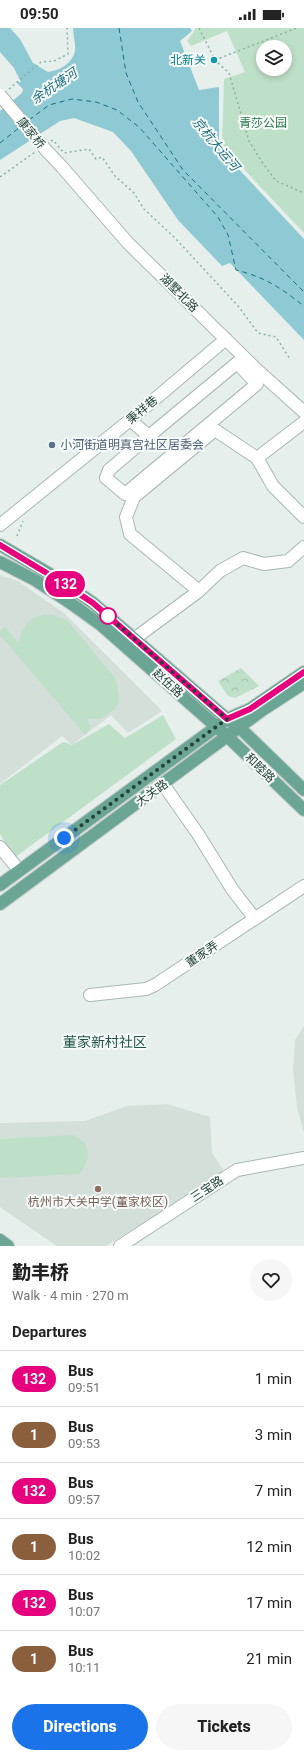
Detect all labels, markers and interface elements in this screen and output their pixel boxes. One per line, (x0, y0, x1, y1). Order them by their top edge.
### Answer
text: 09:50 (20, 5, 59, 23)
map controls (256, 40, 292, 76)
button: layers (256, 40, 292, 76)
place label: 北新关 (170, 53, 206, 67)
marker: 北新关 (209, 55, 219, 65)
water label: 余杭塘河 (28, 64, 82, 107)
water label: 京杭大运河 (189, 114, 245, 176)
street label: 康家桥 (14, 115, 48, 151)
park label: 青莎公园 (239, 116, 287, 130)
street label: 湖墅北路 (157, 271, 201, 315)
street label: 秉祥巷 (124, 393, 160, 427)
place label: 小河街道明真宫社区居委会 (60, 438, 204, 452)
marker: 小河街道明真宫社区居委会 (47, 440, 57, 450)
line badge: 132 (42, 571, 88, 597)
text: 132 (53, 576, 77, 592)
unlabelled marker (99, 607, 117, 625)
street label: 赵伍路 (150, 666, 186, 700)
street label: 和睦路 (242, 750, 278, 786)
street label: 大关路 (133, 777, 171, 809)
your location (54, 828, 74, 848)
street label: 董家弄 (183, 938, 221, 970)
district label: 董家新村社区 (63, 1034, 147, 1050)
street label: 三宝路 (188, 1173, 226, 1205)
marker: 杭州市大关中学(董家校区) (93, 1184, 103, 1194)
place label: 杭州市大关中学(董家校区) (28, 1195, 168, 1209)
button: heart (250, 1259, 292, 1301)
text: 勤丰桥 (12, 1261, 69, 1284)
text: Walk · 4 min · 270 m (12, 1288, 129, 1303)
text: Departures (12, 1323, 87, 1341)
text: Bus (68, 1362, 94, 1380)
text: 1 min (255, 1370, 292, 1388)
text: 132 (22, 1371, 46, 1387)
text: 09:51 (68, 1380, 100, 1395)
text: Bus (68, 1418, 94, 1436)
text: 3 min (255, 1426, 292, 1444)
text: 1 (30, 1427, 38, 1443)
text: 09:53 (68, 1436, 100, 1451)
text: Bus (68, 1474, 94, 1492)
text: 7 min (255, 1482, 292, 1500)
text: 132 (22, 1483, 46, 1499)
text: 09:57 (68, 1492, 100, 1507)
text: Bus (68, 1530, 94, 1548)
text: 12 min (246, 1538, 292, 1556)
text: 1 (30, 1539, 38, 1555)
text: 10:02 (68, 1548, 100, 1563)
text: Bus (68, 1586, 94, 1604)
text: 17 min (246, 1594, 292, 1612)
text: 132 (22, 1595, 46, 1611)
text: 10:07 (68, 1604, 100, 1619)
text: Bus (68, 1642, 94, 1660)
text: 21 min (246, 1650, 292, 1668)
text: 1 (30, 1651, 38, 1667)
text: 10:11 (68, 1660, 100, 1675)
button: Directions (12, 1704, 148, 1750)
button: Tickets (156, 1704, 292, 1750)

